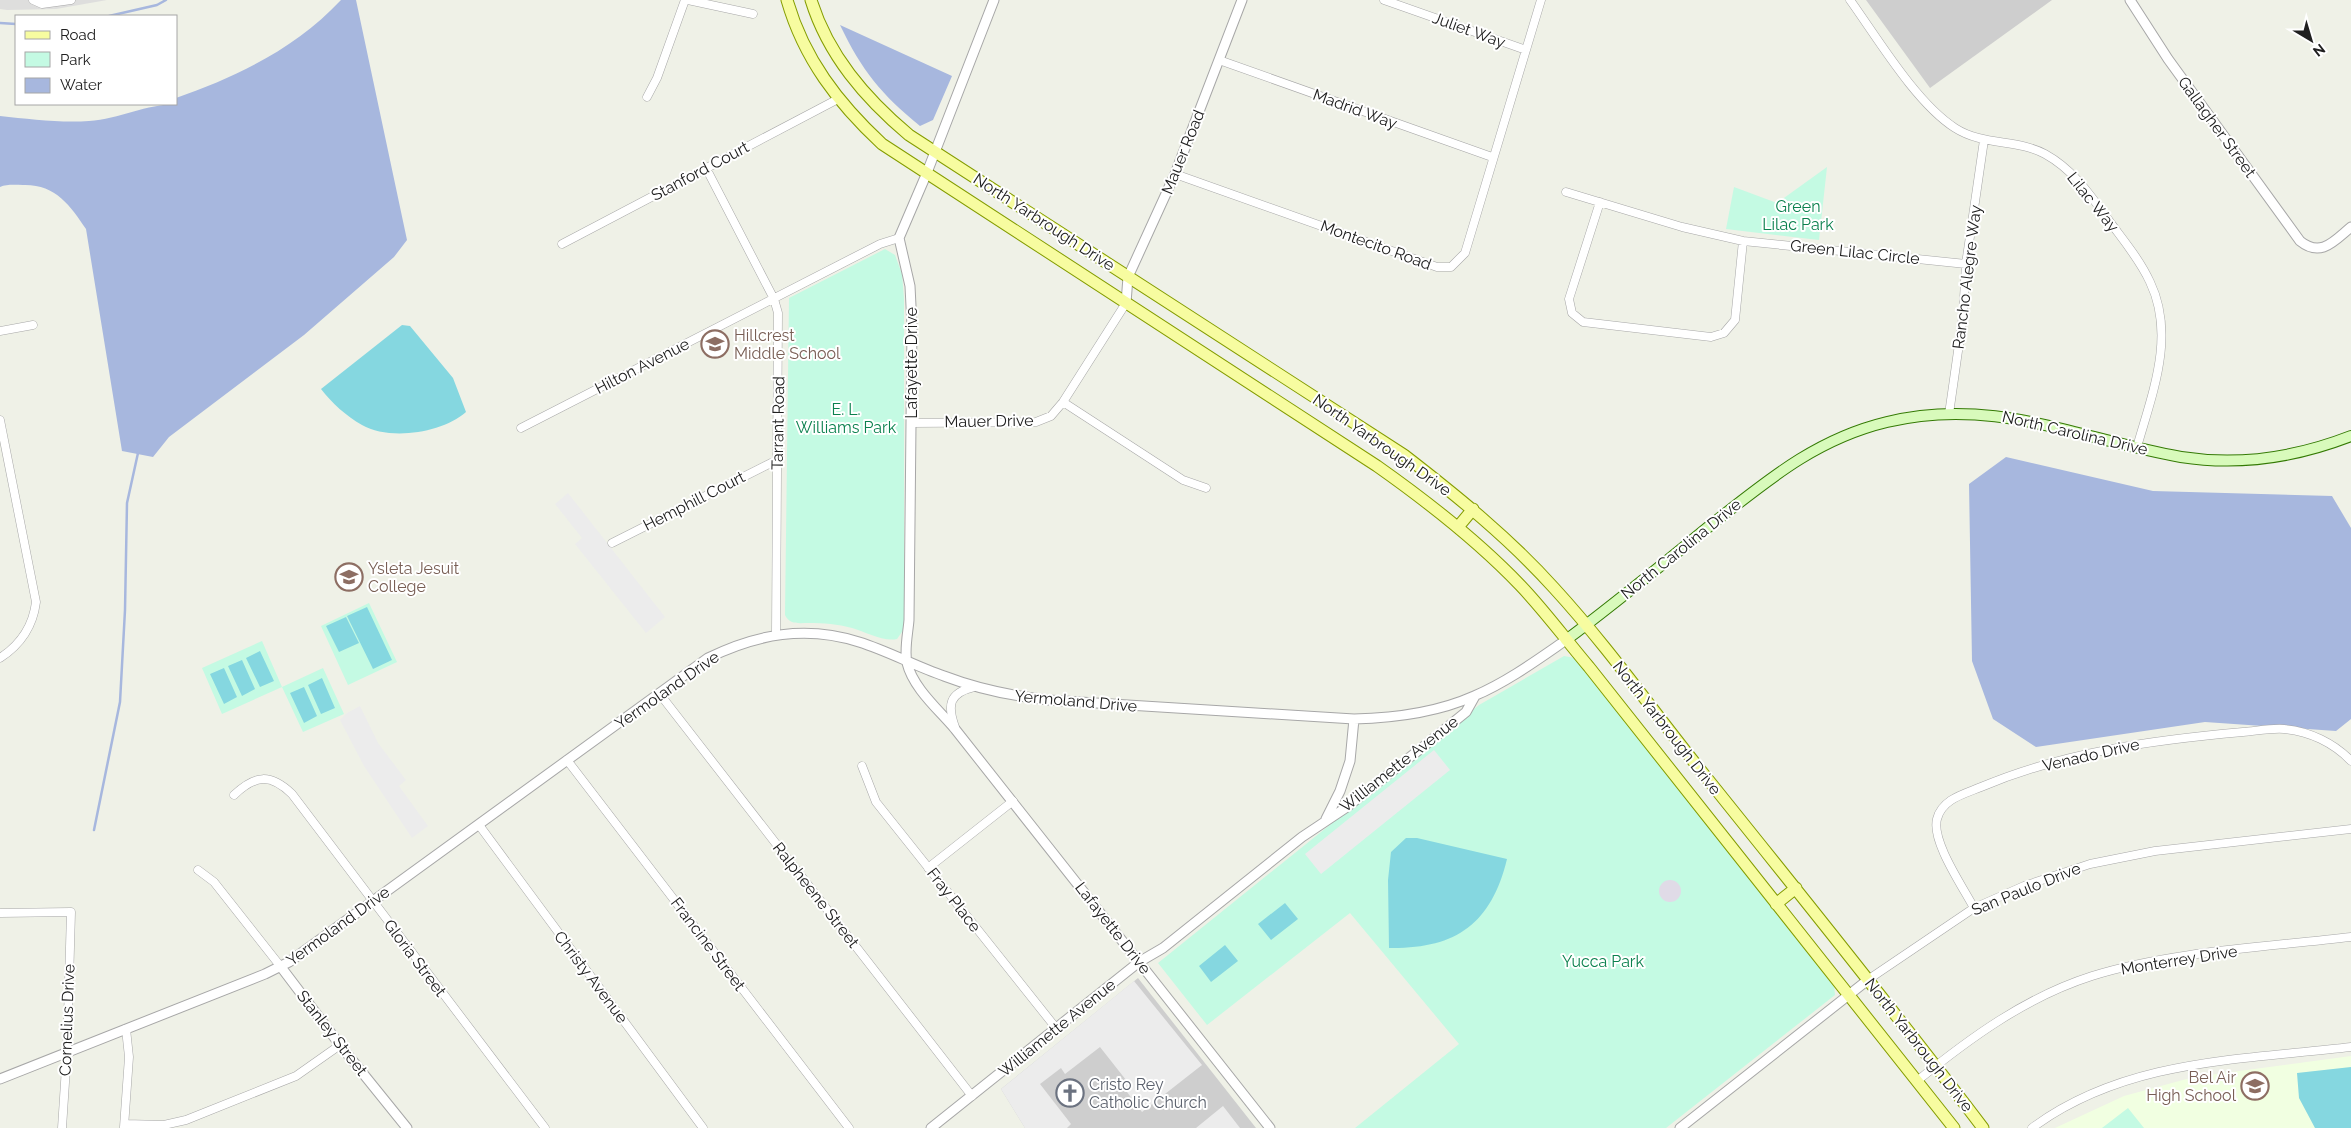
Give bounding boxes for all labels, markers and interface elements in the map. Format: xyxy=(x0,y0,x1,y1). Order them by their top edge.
street label: Juliet Way xyxy=(1430,8,1508,52)
legend xyxy=(15,15,178,105)
north arrow xyxy=(2286,15,2336,65)
text: Road xyxy=(60,26,96,44)
text: N xyxy=(2310,41,2328,60)
text: Park xyxy=(60,51,91,69)
street label: Gallagher Street xyxy=(2174,73,2260,182)
text: Water xyxy=(60,76,103,94)
street label: Madrid Way xyxy=(1310,85,1400,133)
street label: Mauer Road xyxy=(1157,107,1209,197)
street label: Stanford Court xyxy=(648,137,753,205)
street label: Lilac Way xyxy=(2063,168,2123,236)
street label: North Yarbrough Drive xyxy=(970,169,1118,275)
park label: Green Lilac Park xyxy=(1762,197,1834,234)
street label: Rancho Alegre Way xyxy=(1949,203,1985,350)
street label: Montecito Road xyxy=(1318,216,1434,274)
street label: Green Lilac Circle xyxy=(1789,236,1921,268)
street label: Lafayette Drive xyxy=(902,307,921,419)
place label: Hillcrest Middle School xyxy=(734,326,841,363)
school or university icon: Hillcrest Middle School xyxy=(700,329,730,359)
street label: Hilton Avenue xyxy=(592,334,692,398)
street label: Tarrant Road xyxy=(768,376,788,470)
street label: North Yarbrough Drive xyxy=(1309,390,1455,500)
park label: E. L. Williams Park xyxy=(796,400,897,437)
street label: North Carolina Drive xyxy=(2000,407,2150,459)
street label: Mauer Drive xyxy=(944,411,1034,431)
street label: Hemphill Court xyxy=(640,467,749,535)
street label: North Carolina Drive xyxy=(1617,495,1745,603)
place label: Ysleta Jesuit College xyxy=(368,559,460,596)
school or university icon: Ysleta Jesuit College xyxy=(334,562,364,592)
street label: Yermoland Drive xyxy=(611,647,723,733)
street label: North Yarbrough Drive xyxy=(1609,657,1725,799)
street label: Yermoland Drive xyxy=(1014,686,1138,716)
street label: Williamette Avenue xyxy=(1336,712,1462,816)
street label: Venado Drive xyxy=(2041,735,2141,775)
street label: Ralpheene Street xyxy=(769,839,863,952)
street label: San Paulo Drive xyxy=(1969,858,2083,920)
street label: Fray Place xyxy=(923,864,985,936)
street label: Lafayette Drive xyxy=(1071,878,1155,978)
street label: Yermoland Drive xyxy=(283,882,393,970)
street label: Francine Street xyxy=(667,894,750,995)
street label: Gloria Street xyxy=(380,916,451,1001)
street label: Christy Avenue xyxy=(550,927,632,1027)
street label: Monterrey Drive xyxy=(2119,941,2239,979)
park label: Yucca Park xyxy=(1562,952,1644,971)
street label: Cornelius Drive xyxy=(56,964,78,1076)
street label: North Yarbrough Drive xyxy=(1861,974,1977,1116)
street label: Williamette Avenue xyxy=(995,975,1119,1081)
street label: Stanley Street xyxy=(293,987,372,1080)
place label: Bel Air High School xyxy=(2146,1068,2237,1105)
school or university icon: Bel Air High School xyxy=(2240,1071,2270,1101)
place label: Cristo Rey Catholic Church xyxy=(1089,1075,1207,1112)
church icon: Cristo Rey Catholic Church xyxy=(1055,1078,1085,1108)

